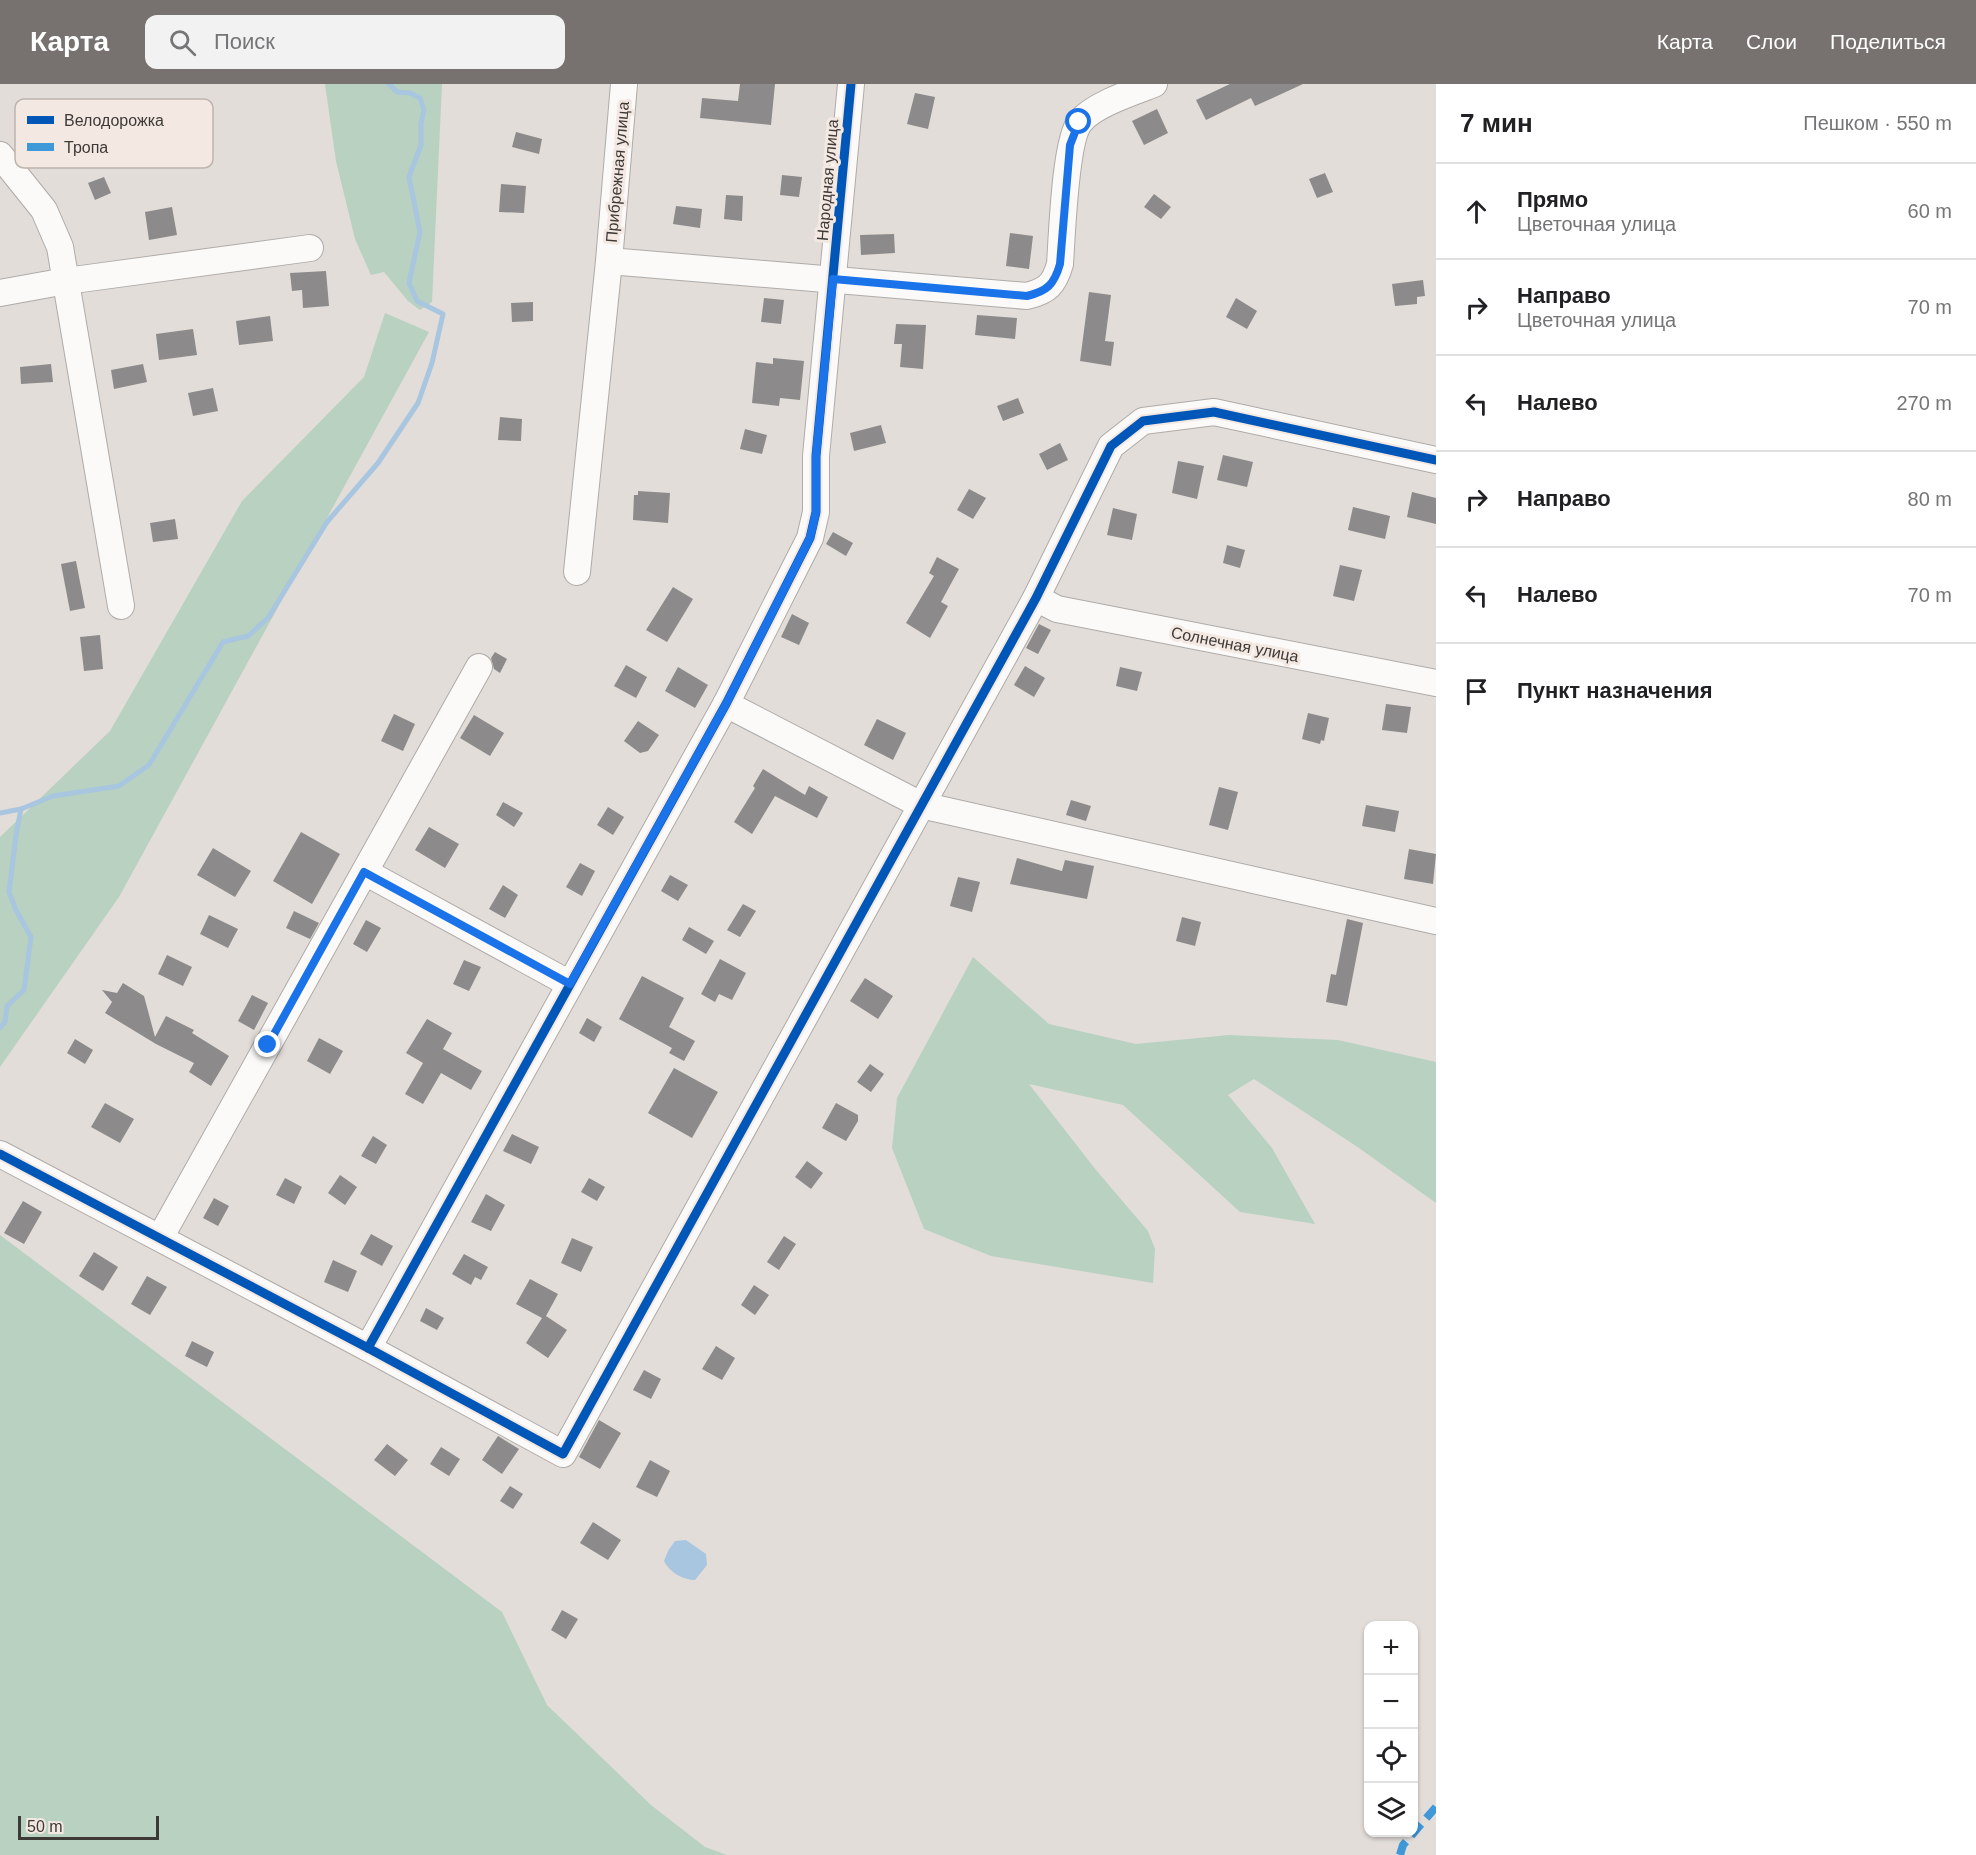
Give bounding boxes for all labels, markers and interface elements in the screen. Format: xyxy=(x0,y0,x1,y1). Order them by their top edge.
search box xyxy=(145,15,565,69)
text: Карта xyxy=(30,26,109,57)
icon: search xyxy=(166,26,199,59)
text: Поиск xyxy=(214,29,275,54)
text: Карта xyxy=(1657,30,1713,53)
text: Слои xyxy=(1746,30,1797,53)
text: Поделиться xyxy=(1830,30,1946,53)
legend xyxy=(15,99,213,168)
street label: Прибрежная улица xyxy=(603,101,632,243)
route start xyxy=(1065,108,1091,134)
text: 7 мин xyxy=(1460,108,1533,138)
text: Велодорожка xyxy=(64,112,164,129)
text: Пешком · 550 m xyxy=(1803,112,1952,134)
street label: Народная улица xyxy=(814,118,841,242)
text: Тропа xyxy=(64,139,108,156)
text: Прямо xyxy=(1517,187,1588,212)
icon: ahead xyxy=(1460,195,1493,228)
text: 60 m xyxy=(1908,200,1952,222)
text: Цветочная улица xyxy=(1517,213,1676,235)
text: Направо xyxy=(1517,283,1611,308)
icon: right xyxy=(1460,291,1493,324)
text: 70 m xyxy=(1908,296,1952,318)
text: Цветочная улица xyxy=(1517,309,1676,331)
icon: left xyxy=(1460,387,1493,420)
text: Налево xyxy=(1517,390,1598,415)
text: 270 m xyxy=(1896,392,1952,414)
icon: right xyxy=(1460,483,1493,516)
text: Направо xyxy=(1517,486,1611,511)
text: 80 m xyxy=(1908,488,1952,510)
icon: left xyxy=(1460,579,1493,612)
text: Налево xyxy=(1517,582,1598,607)
text: 70 m xyxy=(1908,584,1952,606)
street label: Солнечная улица xyxy=(1170,624,1300,665)
icon: arrive xyxy=(1460,675,1493,708)
text: Пункт назначения xyxy=(1517,678,1713,703)
route end xyxy=(254,1031,280,1057)
map controls xyxy=(1364,1621,1418,1837)
button: + xyxy=(1364,1621,1418,1675)
button: − xyxy=(1364,1675,1418,1729)
button: locate xyxy=(1364,1729,1418,1783)
button: layers xyxy=(1364,1783,1418,1837)
scale bar xyxy=(18,1813,159,1840)
text: 50 m xyxy=(27,1818,63,1835)

